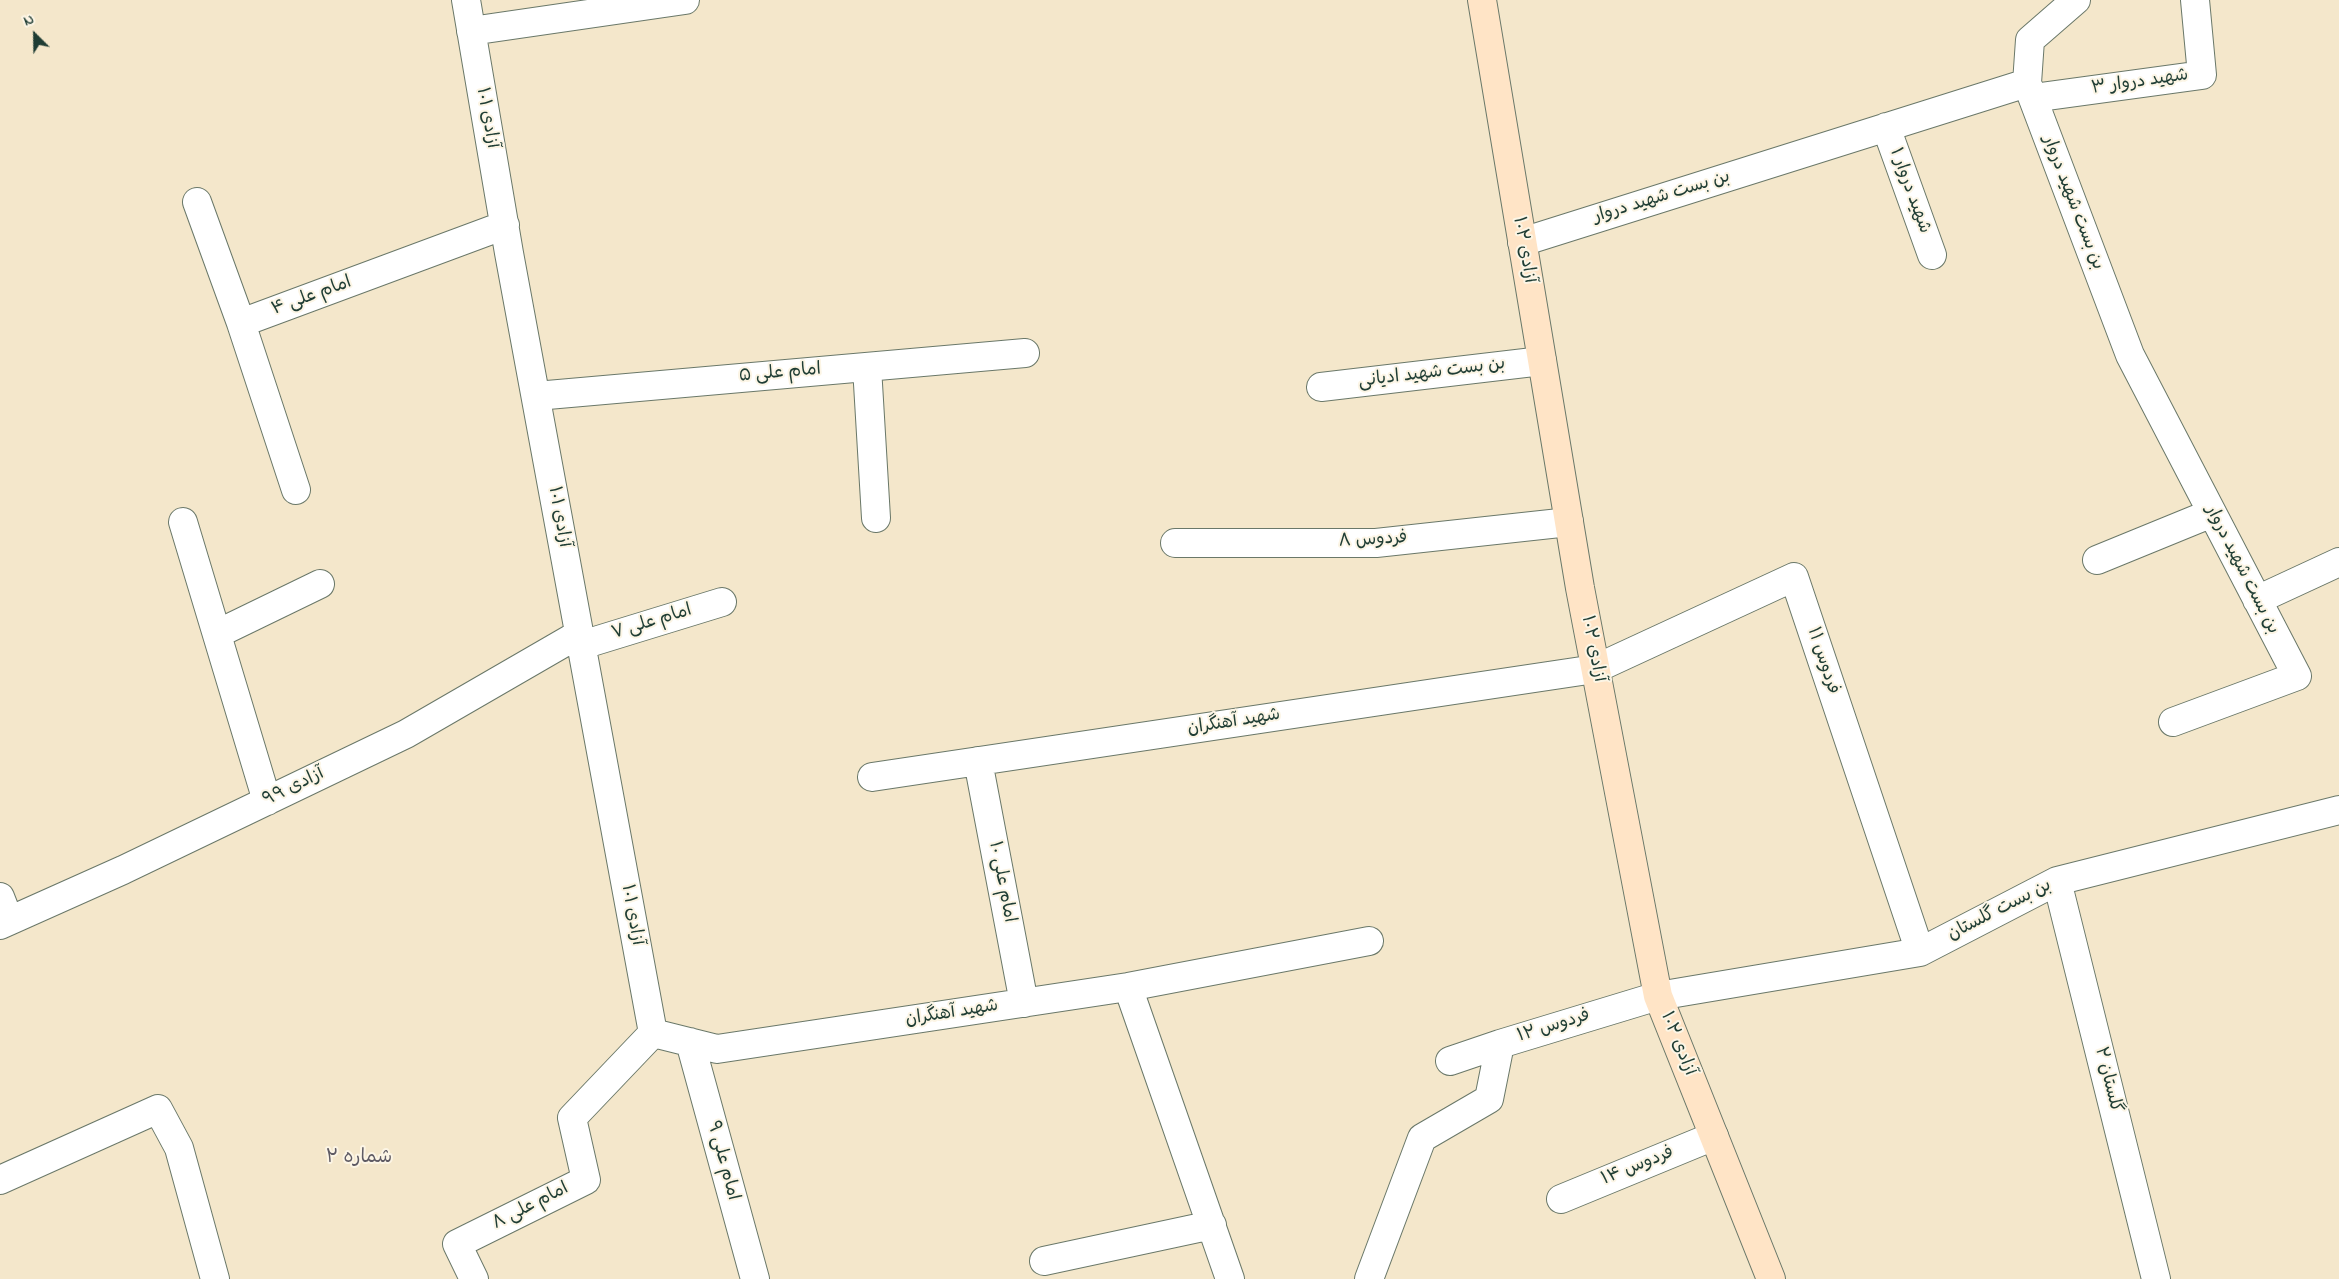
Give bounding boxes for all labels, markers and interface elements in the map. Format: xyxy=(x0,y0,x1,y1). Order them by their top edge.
text: N xyxy=(20,9,37,32)
north arrow xyxy=(10,10,60,60)
street label: شهید دروار ۳ xyxy=(2090,65,2190,101)
street label: آزادی ۱۰۱ xyxy=(470,86,502,150)
street label: بن بست شهید دروار xyxy=(2036,133,2108,273)
street label: شهید دروار ۱ xyxy=(1884,145,1934,237)
street label: بن بست شهید دروار xyxy=(1591,167,1733,229)
street label: آزادی ۱۰۲ xyxy=(1507,215,1539,285)
street label: امام علی ۴ xyxy=(269,273,355,321)
street label: بن بست شهید ادیانی xyxy=(1357,354,1507,394)
street label: امام علی ۵ xyxy=(738,360,822,388)
street label: آزادی ۱۰۱ xyxy=(542,485,574,549)
street label: بن بست شهید دروار xyxy=(2199,502,2283,638)
street label: فردوس ۸ xyxy=(1338,528,1408,554)
street label: امام علی ۷ xyxy=(609,601,695,645)
street label: آزادی ۱۰۲ xyxy=(1575,614,1609,684)
street label: فردوس ۱۱ xyxy=(1801,625,1843,697)
street label: شهید آهنگران xyxy=(1186,705,1282,741)
street label: آزادی ٩٩ xyxy=(260,764,328,812)
street label: امام علی ۱۰ xyxy=(983,840,1019,924)
street label: بن بست گلستان xyxy=(1944,876,2056,946)
street label: آزادی ۱۰۱ xyxy=(615,883,647,947)
street label: شهید آهنگران xyxy=(904,996,1000,1032)
street label: فردوس ۱۲ xyxy=(1515,1006,1593,1048)
street label: آزادی ۱۰۲ xyxy=(1654,1009,1700,1079)
street label: گلستان ۲ xyxy=(2088,1045,2126,1115)
street label: امام علی ۹ xyxy=(701,1119,743,1203)
street label: فردوس ۱۴ xyxy=(1599,1143,1677,1191)
district label: شماره ۲ xyxy=(326,1148,392,1170)
street label: امام علی ۸ xyxy=(489,1179,573,1235)

